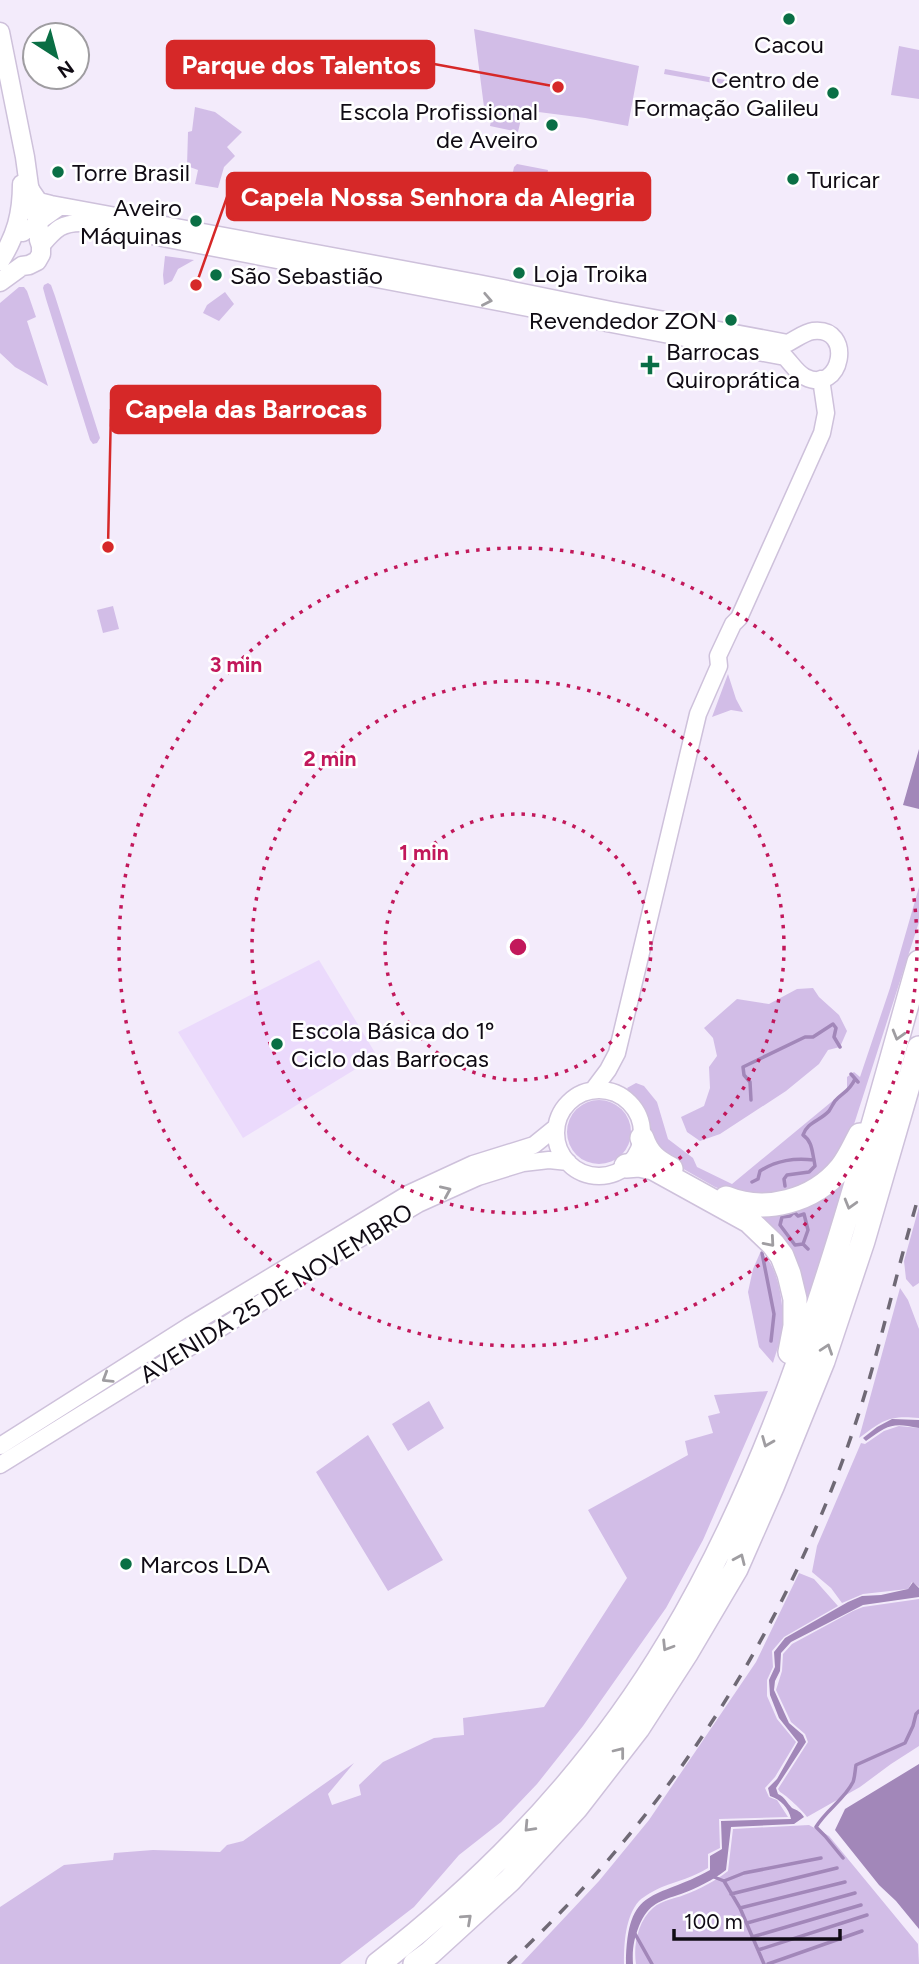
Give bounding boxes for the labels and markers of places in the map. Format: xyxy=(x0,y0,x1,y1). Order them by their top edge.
marker: Cacou xyxy=(781,11,797,27)
place label: Cacou xyxy=(754,30,824,59)
callout: Parque dos Talentos xyxy=(167,41,434,88)
place label: Centro de Formação Galileu xyxy=(633,65,819,122)
marker: Centro de Formação Galileu xyxy=(825,85,841,101)
place label: Escola Profissional de Aveiro xyxy=(339,97,538,154)
marker: Escola Profissional de Aveiro xyxy=(544,117,560,133)
place label: Torre Brasil xyxy=(72,158,190,187)
marker: Torre Brasil xyxy=(50,164,66,180)
place label: Turicar xyxy=(807,165,880,194)
marker: Turicar xyxy=(785,171,801,187)
callout: Capela Nossa Senhora da Alegria xyxy=(227,173,650,220)
place label: Aveiro Máquinas xyxy=(80,193,182,250)
marker: Aveiro Máquinas xyxy=(188,213,204,229)
place label: Loja Troika xyxy=(533,259,647,288)
place label: São Sebastião xyxy=(230,261,383,290)
marker: Loja Troika xyxy=(511,265,527,281)
marker: São Sebastião xyxy=(208,267,224,283)
place label: Revendedor ZON xyxy=(529,306,717,335)
marker: Revendedor ZON xyxy=(723,312,739,328)
place label: Barrocas Quiroprática xyxy=(666,337,800,394)
marker: Barrocas Quiroprática xyxy=(640,355,660,375)
callout: Capela das Barrocas xyxy=(111,386,380,433)
centre of rings xyxy=(506,935,530,959)
place label: Escola Básica do 1º Ciclo das Barrocas xyxy=(291,1016,494,1073)
marker: Escola Básica do 1º Ciclo das Barrocas xyxy=(269,1036,285,1052)
place label: Marcos LDA xyxy=(140,1550,271,1579)
marker: Marcos LDA xyxy=(118,1556,134,1572)

